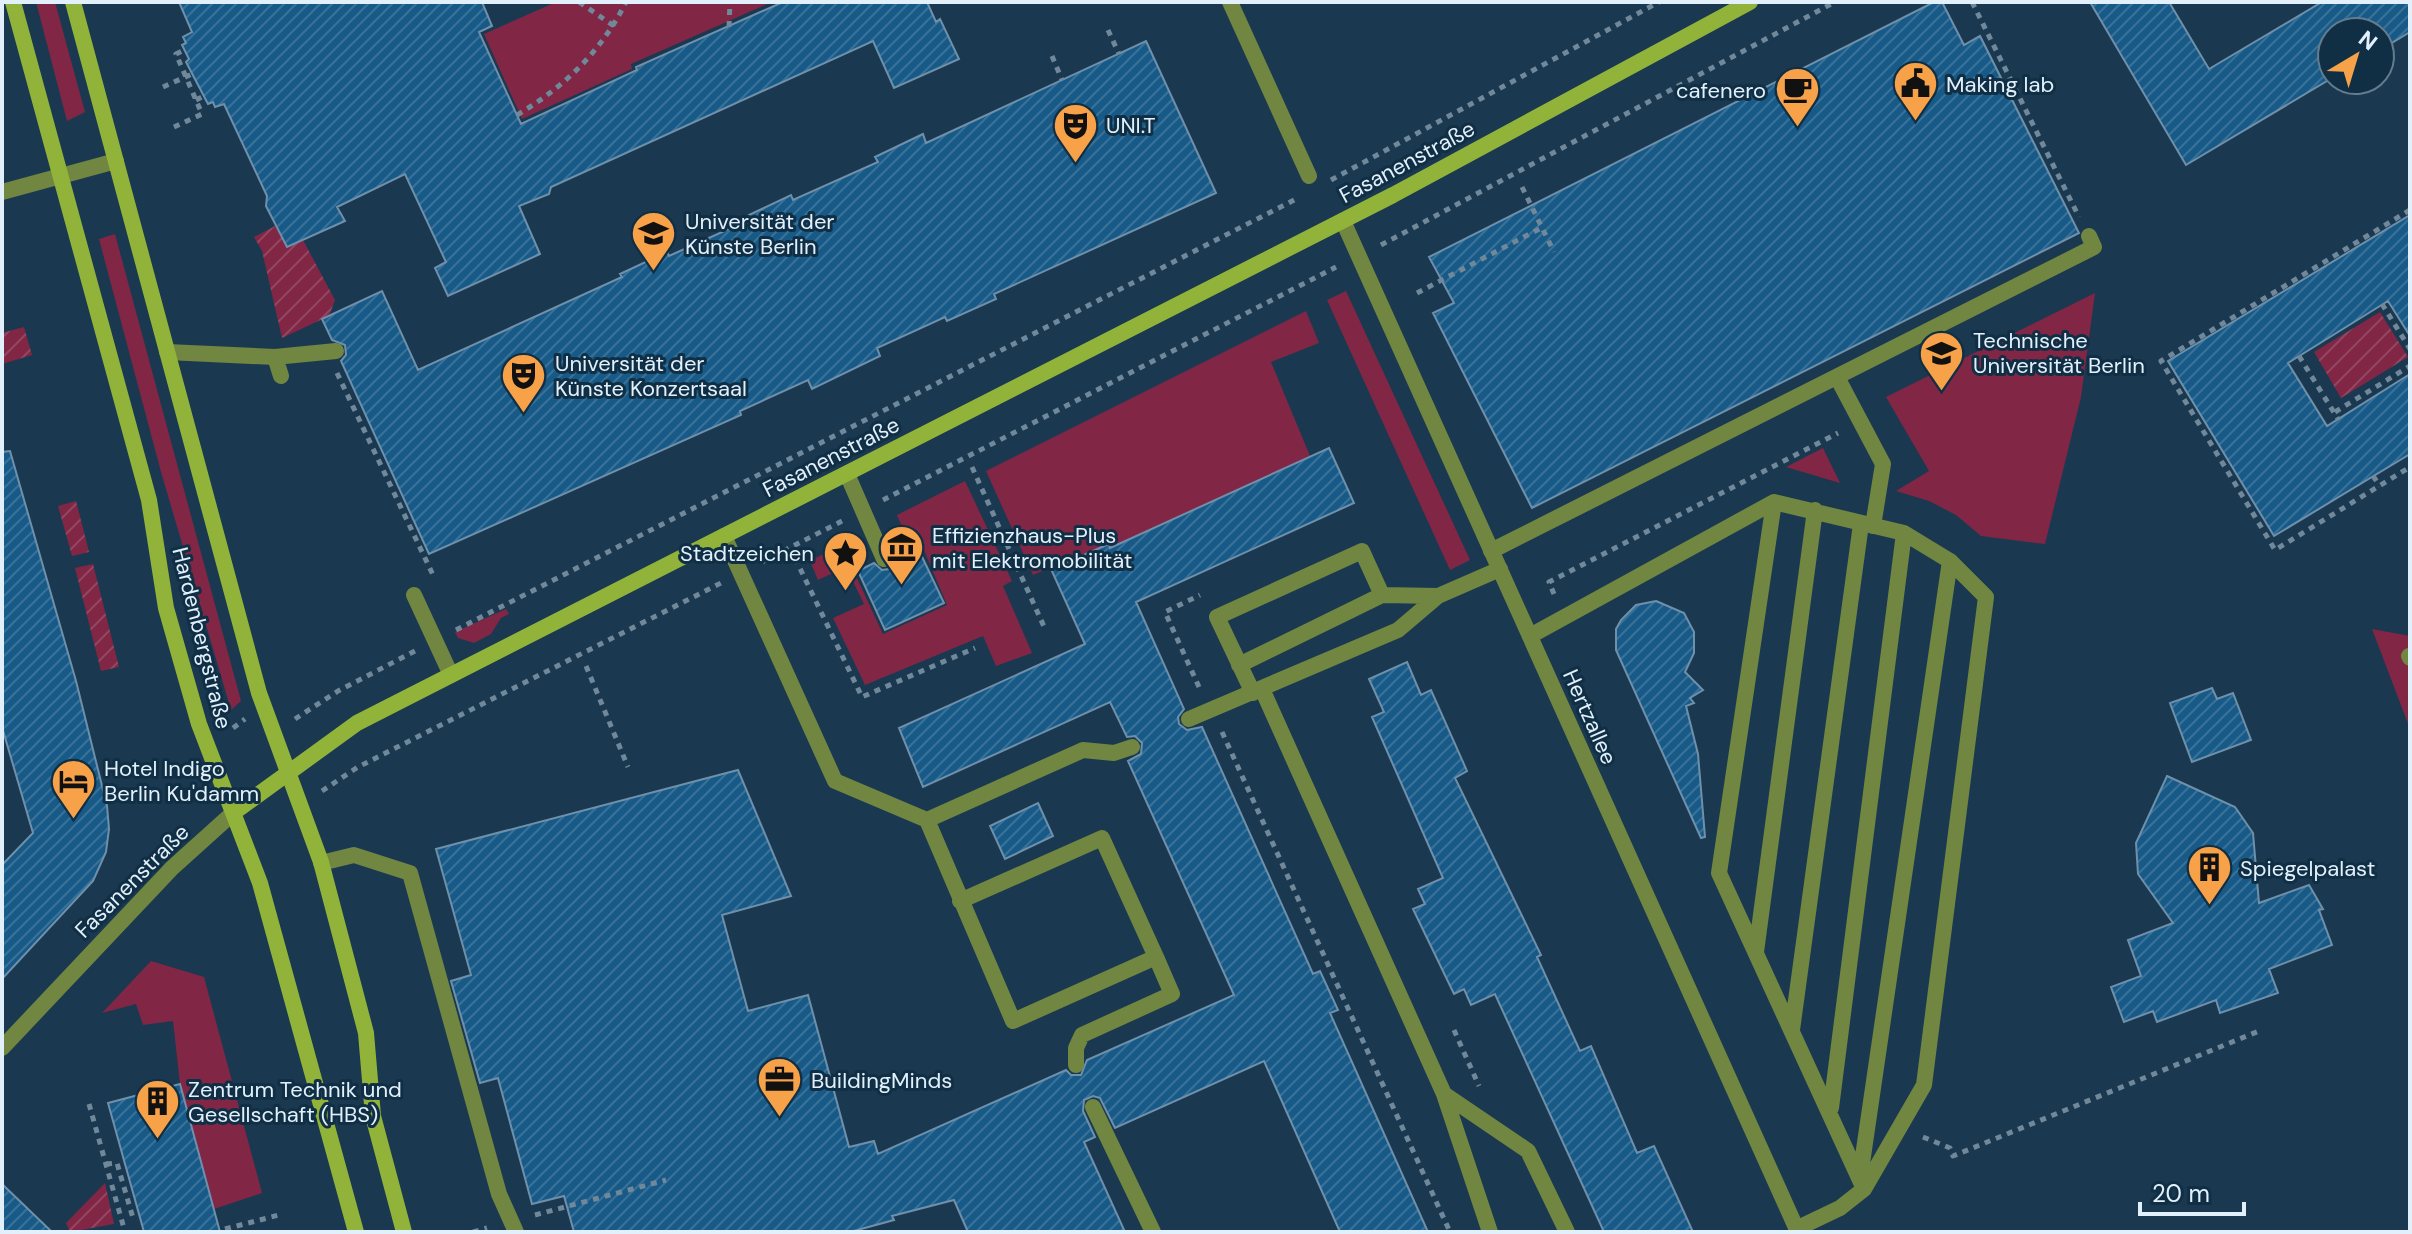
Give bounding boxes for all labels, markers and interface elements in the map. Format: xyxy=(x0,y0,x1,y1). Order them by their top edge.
north arrow xyxy=(2316,16,2396,96)
text: N xyxy=(2353,24,2383,57)
public building icon: Making lab xyxy=(1891,60,1939,123)
cafe icon: cafenero xyxy=(1773,66,1821,129)
place label: Making lab xyxy=(1946,70,2054,99)
place label: cafenero xyxy=(1676,76,1766,105)
theatre icon: UNI.T xyxy=(1051,101,1099,164)
place label: UNI.T xyxy=(1106,111,1156,140)
street label: Fasanenstraße xyxy=(1334,114,1480,210)
place label: Universität der Künste Berlin xyxy=(685,207,835,261)
school or university icon: Universität der Künste Berlin xyxy=(630,210,678,273)
place label: Technische Universität Berlin xyxy=(1973,326,2145,380)
school or university icon: Technische Universität Berlin xyxy=(1918,329,1966,392)
place label: Universität der Künste Konzertsaal xyxy=(555,349,747,403)
theatre icon: Universität der Künste Konzertsaal xyxy=(500,352,548,415)
street label: Fasanenstraße xyxy=(758,410,904,504)
place label: Effizienzhaus-Plus mit Elektromobilität xyxy=(932,521,1132,575)
museum icon: Effizienzhaus-Plus mit Elektromobilität xyxy=(877,524,925,587)
place icon: Stadtzeichen xyxy=(821,529,869,592)
place label: Stadtzeichen xyxy=(680,539,814,568)
street label: Hardenbergstraße xyxy=(165,544,239,732)
street label: Hertzallee xyxy=(1556,665,1624,769)
place label: Hotel Indigo Berlin Ku'damm xyxy=(104,754,259,808)
hotel icon: Hotel Indigo Berlin Ku'damm xyxy=(49,757,97,820)
street label: Fasanenstraße xyxy=(69,818,195,944)
building icon: Spiegelpalast xyxy=(2185,844,2233,907)
place label: Spiegelpalast xyxy=(2240,854,2375,883)
office icon: BuildingMinds xyxy=(756,1056,804,1119)
place label: BuildingMinds xyxy=(811,1066,952,1095)
place label: Zentrum Technik und Gesellschaft (HBS) xyxy=(188,1075,402,1129)
building icon: Zentrum Technik und Gesellschaft (HBS) xyxy=(133,1078,181,1141)
scale bar xyxy=(2140,1166,2244,1216)
text: 20 m xyxy=(2152,1178,2210,1209)

